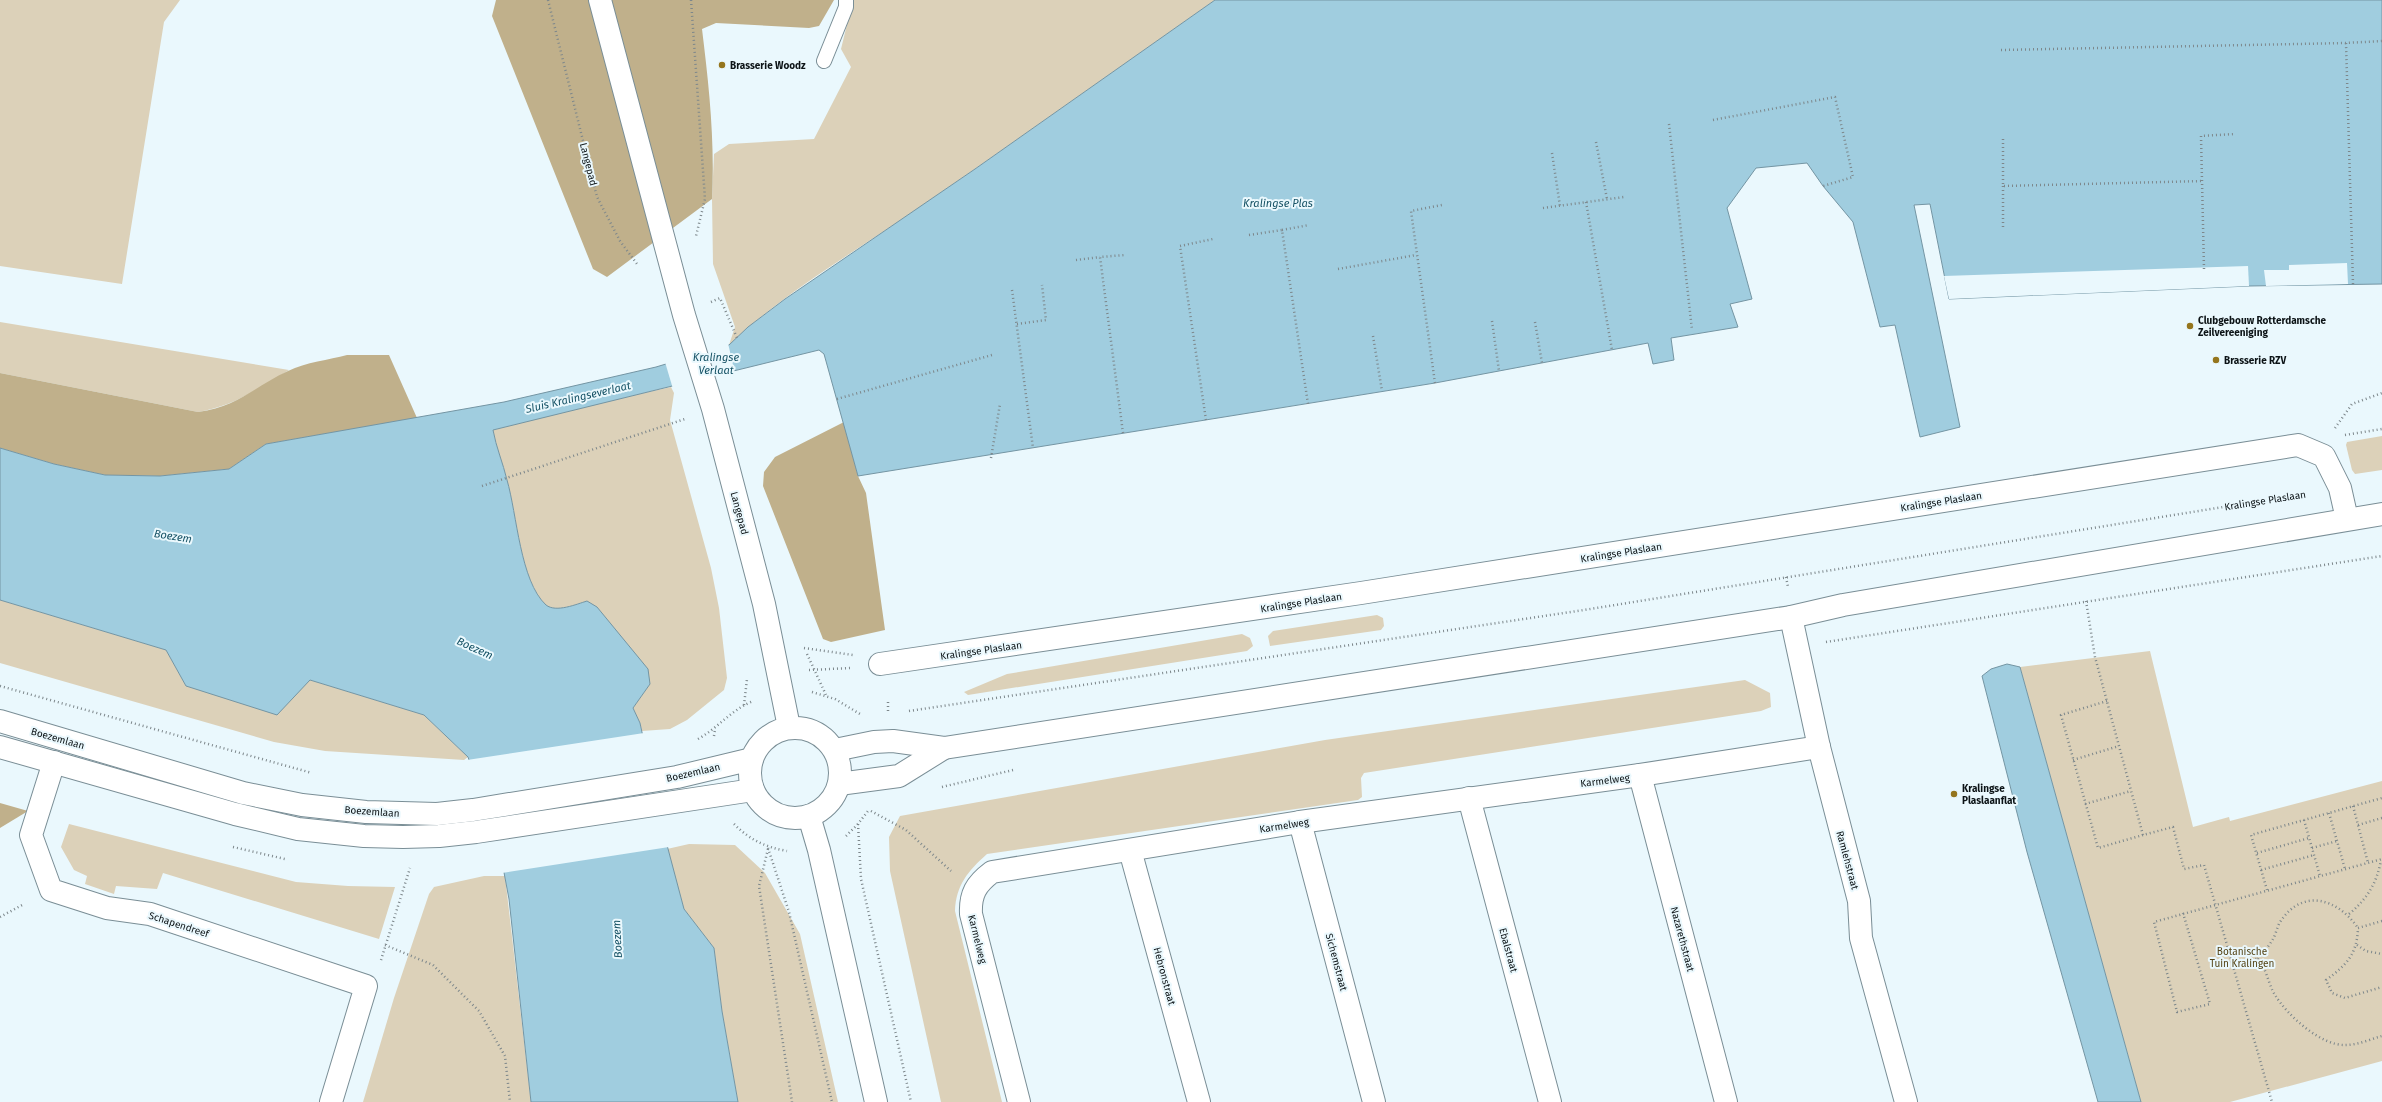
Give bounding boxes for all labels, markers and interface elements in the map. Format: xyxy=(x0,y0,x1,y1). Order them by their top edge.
marker: Brasserie Woodz xyxy=(717,60,727,70)
place label: Brasserie Woodz xyxy=(730,60,806,72)
street label: Langepad xyxy=(577,141,599,187)
water label: Kralingse Plas xyxy=(1243,197,1313,210)
place label: Clubgebouw Rotterdamsche Zeilvereeniging xyxy=(2198,315,2326,339)
marker: Clubgebouw Rotterdamsche Zeilvereeniging xyxy=(2185,321,2195,331)
water label: Kralingse Verlaat xyxy=(693,351,739,377)
marker: Brasserie RZV xyxy=(2211,355,2221,365)
place label: Brasserie RZV xyxy=(2224,355,2287,367)
water label: Sluis Kralingseverlaat xyxy=(523,379,632,416)
street label: Kralingse Plaslaan xyxy=(2224,489,2307,513)
street label: Langepad xyxy=(728,490,751,536)
street label: Kralingse Plaslaan xyxy=(1900,490,1983,514)
water label: Boezem xyxy=(153,527,193,546)
street label: Kralingse Plaslaan xyxy=(1580,541,1663,565)
street label: Kralingse Plaslaan xyxy=(1260,591,1343,615)
water label: Boezem xyxy=(455,635,495,662)
street label: Kralingse Plaslaan xyxy=(939,639,1023,663)
street label: Boezemlaan xyxy=(30,726,86,752)
street label: Boezemlaan xyxy=(665,761,721,785)
street label: Karmelweg xyxy=(1580,772,1631,790)
place label: Kralingse Plaslaanflat xyxy=(1962,783,2016,807)
marker: Kralingse Plaslaanflat xyxy=(1949,789,1959,799)
street label: Boezemlaan xyxy=(344,804,400,820)
street label: Karmelweg xyxy=(1259,816,1311,836)
street label: Ramlehstraat xyxy=(1833,830,1861,891)
street label: Nazarethstraat xyxy=(1668,906,1697,973)
street label: Schapendreef xyxy=(147,910,211,941)
street label: Karmelweg xyxy=(965,914,989,966)
water label: Boezem xyxy=(610,920,625,958)
street label: Ebalstraat xyxy=(1496,927,1520,974)
street label: Sichemstraat xyxy=(1323,932,1350,993)
street label: Hebronstraat xyxy=(1151,946,1178,1007)
park label: Botanische Tuin Kralingen xyxy=(2210,946,2274,970)

